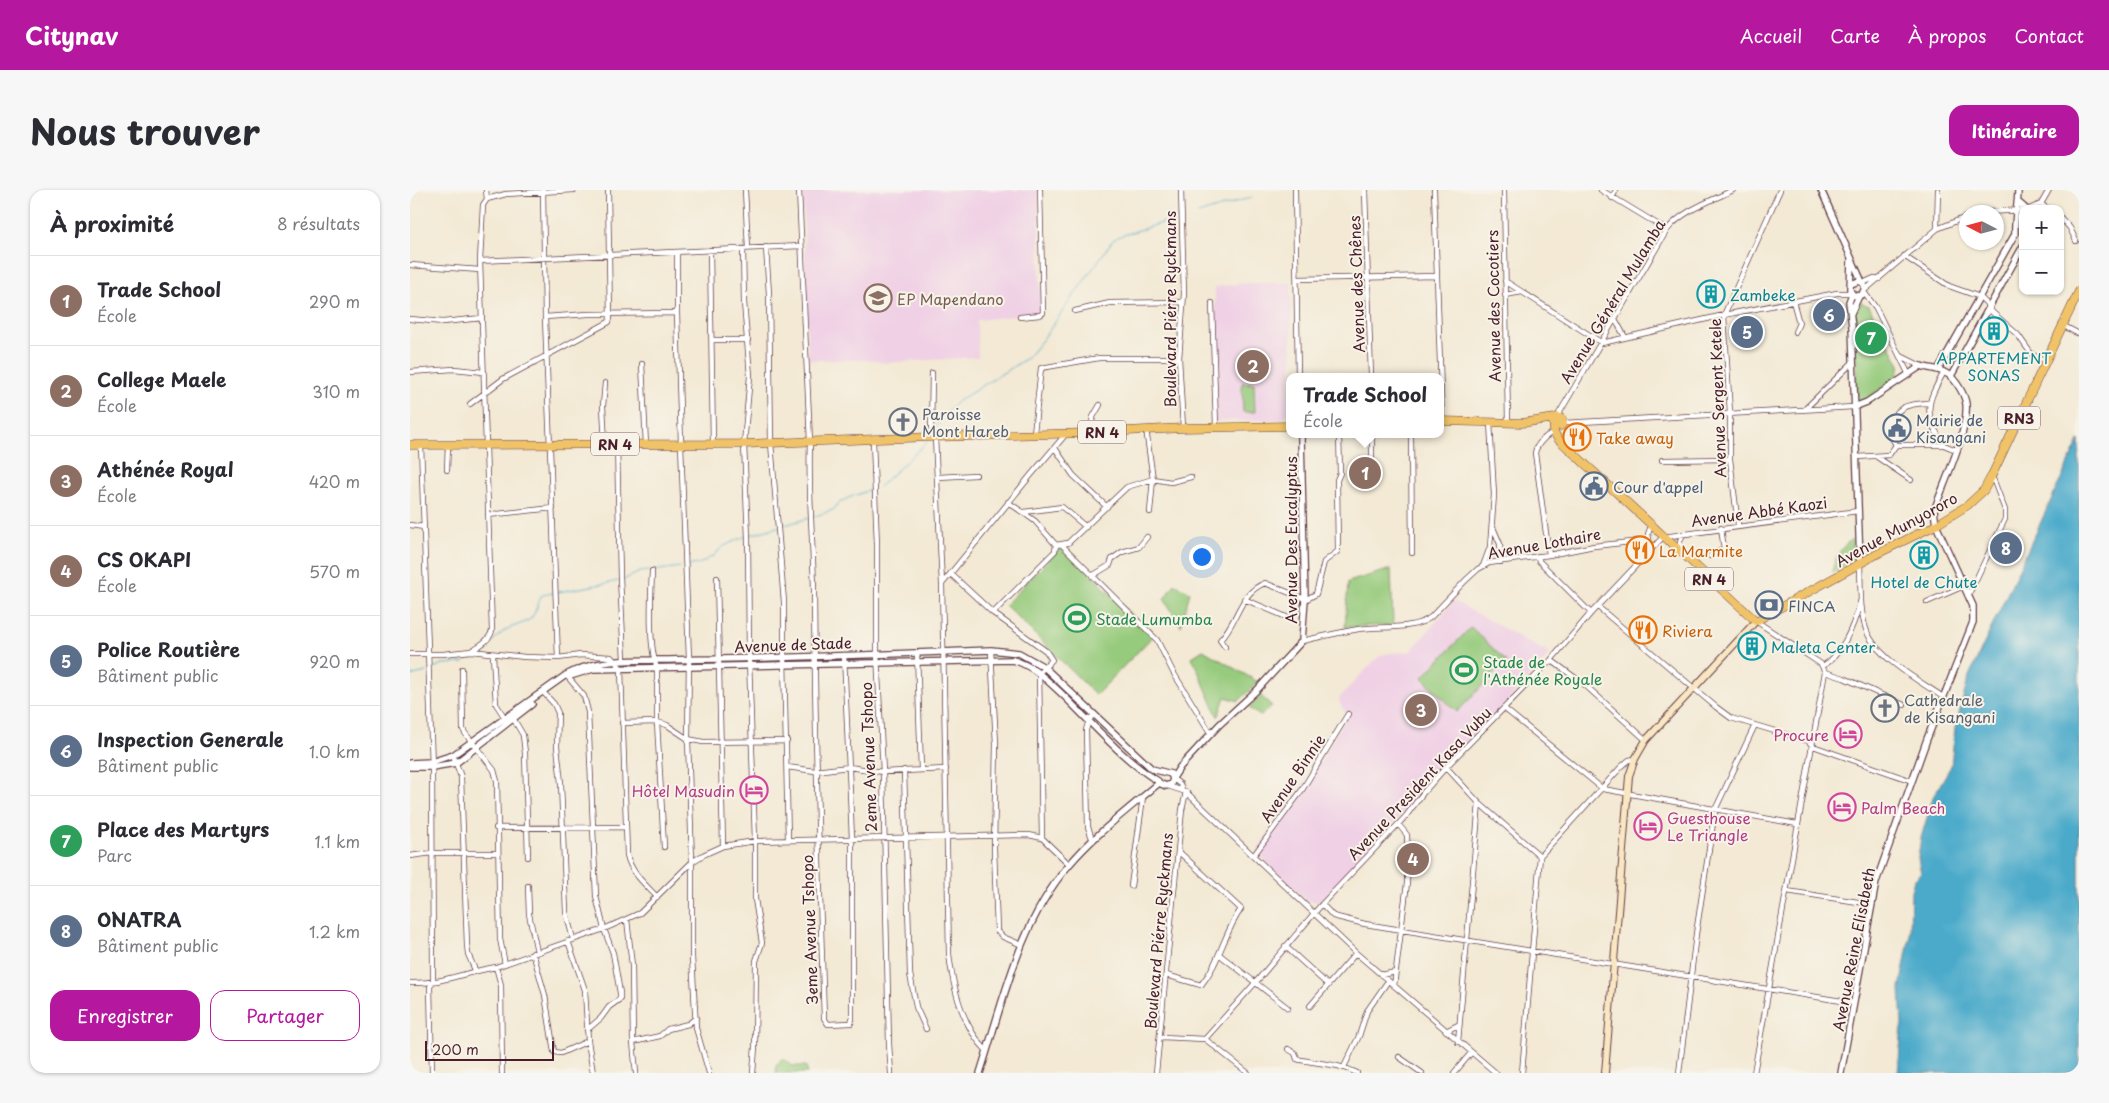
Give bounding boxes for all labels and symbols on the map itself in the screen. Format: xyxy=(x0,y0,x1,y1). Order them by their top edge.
north arrow xyxy=(1959,205,2004,250)
street label: Boulevard Piérre Ryckmans xyxy=(1158,210,1181,407)
street label: Avenue Général Mulamba xyxy=(1554,214,1671,388)
street label: Avenue des Chênes xyxy=(1342,215,1370,353)
street label: Avenue des Cocotiers xyxy=(1480,229,1506,382)
building icon: Zambeke xyxy=(1696,279,1726,309)
school or university icon: EP Mapendano xyxy=(863,283,893,313)
place label: Zambeke xyxy=(1730,283,1796,306)
place label: EP Mapendano xyxy=(897,287,1004,310)
pin: 6 xyxy=(1813,296,1845,334)
pin: 5 xyxy=(1731,313,1763,351)
building icon: APPARTEMENT SONAS xyxy=(1979,316,2009,346)
street label: Avenue Sergent Ketele xyxy=(1703,318,1731,478)
pin: 7 xyxy=(1855,319,1887,357)
place label: APPARTEMENT SONAS xyxy=(1937,346,2052,386)
pin: 2 xyxy=(1237,347,1269,385)
place label: Paroisse Mont Hareb xyxy=(922,402,1009,442)
church icon: Paroisse Mont Hareb xyxy=(888,407,918,437)
road number: RN3 xyxy=(1998,407,2040,430)
place label: Mairie de Kisangani xyxy=(1916,408,1986,448)
public building icon: Mairie de Kisangani xyxy=(1882,413,1912,443)
road number: RN 4 xyxy=(1078,420,1126,443)
restaurant icon: Take away xyxy=(1562,422,1592,452)
place label: Take away xyxy=(1596,426,1674,449)
road number: RN 4 xyxy=(591,432,639,456)
pin: 1 xyxy=(1349,454,1381,492)
street label: Avenue Des Eucalyptus xyxy=(1279,456,1302,624)
public building icon: Cour d'appel xyxy=(1579,471,1609,501)
place label: Cour d'appel xyxy=(1613,475,1703,498)
street label: Avenue Munyororo xyxy=(1831,486,1961,572)
street label: Avenue Abbé Kaozi xyxy=(1689,490,1829,532)
street label: Avenue Lothaire xyxy=(1486,522,1602,564)
pin: 8 xyxy=(1990,529,2022,567)
restaurant icon: La Marmite xyxy=(1625,535,1655,565)
place label: La Marmite xyxy=(1659,539,1743,562)
building icon: Hotel de Chute xyxy=(1909,540,1939,570)
your location xyxy=(1189,544,1215,570)
road number: RN 4 xyxy=(1685,568,1733,590)
place label: Hotel de Chute xyxy=(1870,570,1978,593)
bank icon: FINCA xyxy=(1754,590,1784,620)
place label: FINCA xyxy=(1788,594,1835,617)
sports icon: Stade Lumumba xyxy=(1062,603,1092,633)
place label: Stade Lumumba xyxy=(1096,607,1213,630)
restaurant icon: Riviera xyxy=(1628,615,1658,645)
place label: Riviera xyxy=(1662,619,1713,642)
street label: Avenue de Stade xyxy=(734,630,852,658)
building icon: Maleta Center xyxy=(1737,631,1767,661)
place label: Maleta Center xyxy=(1771,635,1875,658)
place label: Stade de l'Athénée Royale xyxy=(1483,650,1602,690)
sports icon: Stade de l'Athénée Royale xyxy=(1449,655,1479,685)
street label: 2eme Avenue Tshopo xyxy=(854,682,882,832)
place label: Cathedrale de Kisangani xyxy=(1904,688,1995,728)
pin: 3 xyxy=(1405,691,1437,729)
church icon: Cathedrale de Kisangani xyxy=(1870,693,1900,723)
street label: Avenue President Kasa Vubu xyxy=(1342,701,1496,865)
hotel icon: Procure xyxy=(1833,719,1863,749)
place label: Procure xyxy=(1773,723,1829,746)
street label: Avenue Binnie xyxy=(1254,729,1330,827)
hotel icon: Hôtel Masudin xyxy=(739,775,769,805)
place label: Hôtel Masudin xyxy=(632,779,735,802)
hotel icon: Palm Beach xyxy=(1827,792,1857,822)
place label: Palm Beach xyxy=(1861,796,1945,819)
place label: Guesthouse Le Triangle xyxy=(1667,806,1751,846)
hotel icon: Guesthouse Le Triangle xyxy=(1633,811,1663,841)
street label: Boulevard Piérre Ryckmans xyxy=(1138,832,1178,1030)
pin: 4 xyxy=(1397,840,1429,878)
street label: 3eme Avenue Tshopo xyxy=(795,854,823,1006)
street label: Avenue Reine Elisabeth xyxy=(1826,865,1880,1033)
scale bar xyxy=(425,1038,554,1061)

